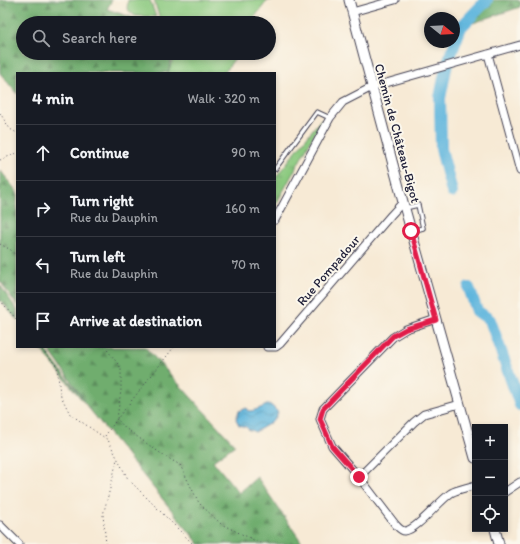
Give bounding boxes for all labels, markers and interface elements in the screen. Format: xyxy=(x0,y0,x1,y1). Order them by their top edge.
north arrow xyxy=(424,12,460,48)
search box xyxy=(16,16,276,60)
icon: search xyxy=(30,27,52,49)
text: Search here xyxy=(62,29,137,47)
street label: Chemin de Château-Bigot xyxy=(372,62,423,205)
text: 4 min xyxy=(32,88,74,108)
text: Walk · 320 m xyxy=(188,91,260,106)
icon: ahead xyxy=(32,142,54,164)
text: Continue xyxy=(70,144,129,162)
text: 90 m xyxy=(231,145,260,160)
text: Turn right xyxy=(70,192,134,210)
icon: right xyxy=(32,198,54,220)
text: 160 m xyxy=(225,201,260,216)
text: Rue du Dauphin xyxy=(70,210,158,225)
route start xyxy=(402,222,420,240)
street label: Rue Pompadour xyxy=(294,231,364,309)
text: Turn left xyxy=(70,248,125,266)
icon: left xyxy=(32,254,54,276)
text: 70 m xyxy=(232,257,260,272)
text: Rue du Dauphin xyxy=(70,266,158,281)
icon: arrive xyxy=(32,310,54,332)
text: Arrive at destination xyxy=(70,312,202,330)
map controls xyxy=(472,424,508,532)
button: + xyxy=(472,424,508,460)
button: − xyxy=(472,460,508,496)
route end xyxy=(350,468,368,486)
button: locate xyxy=(472,496,508,532)

